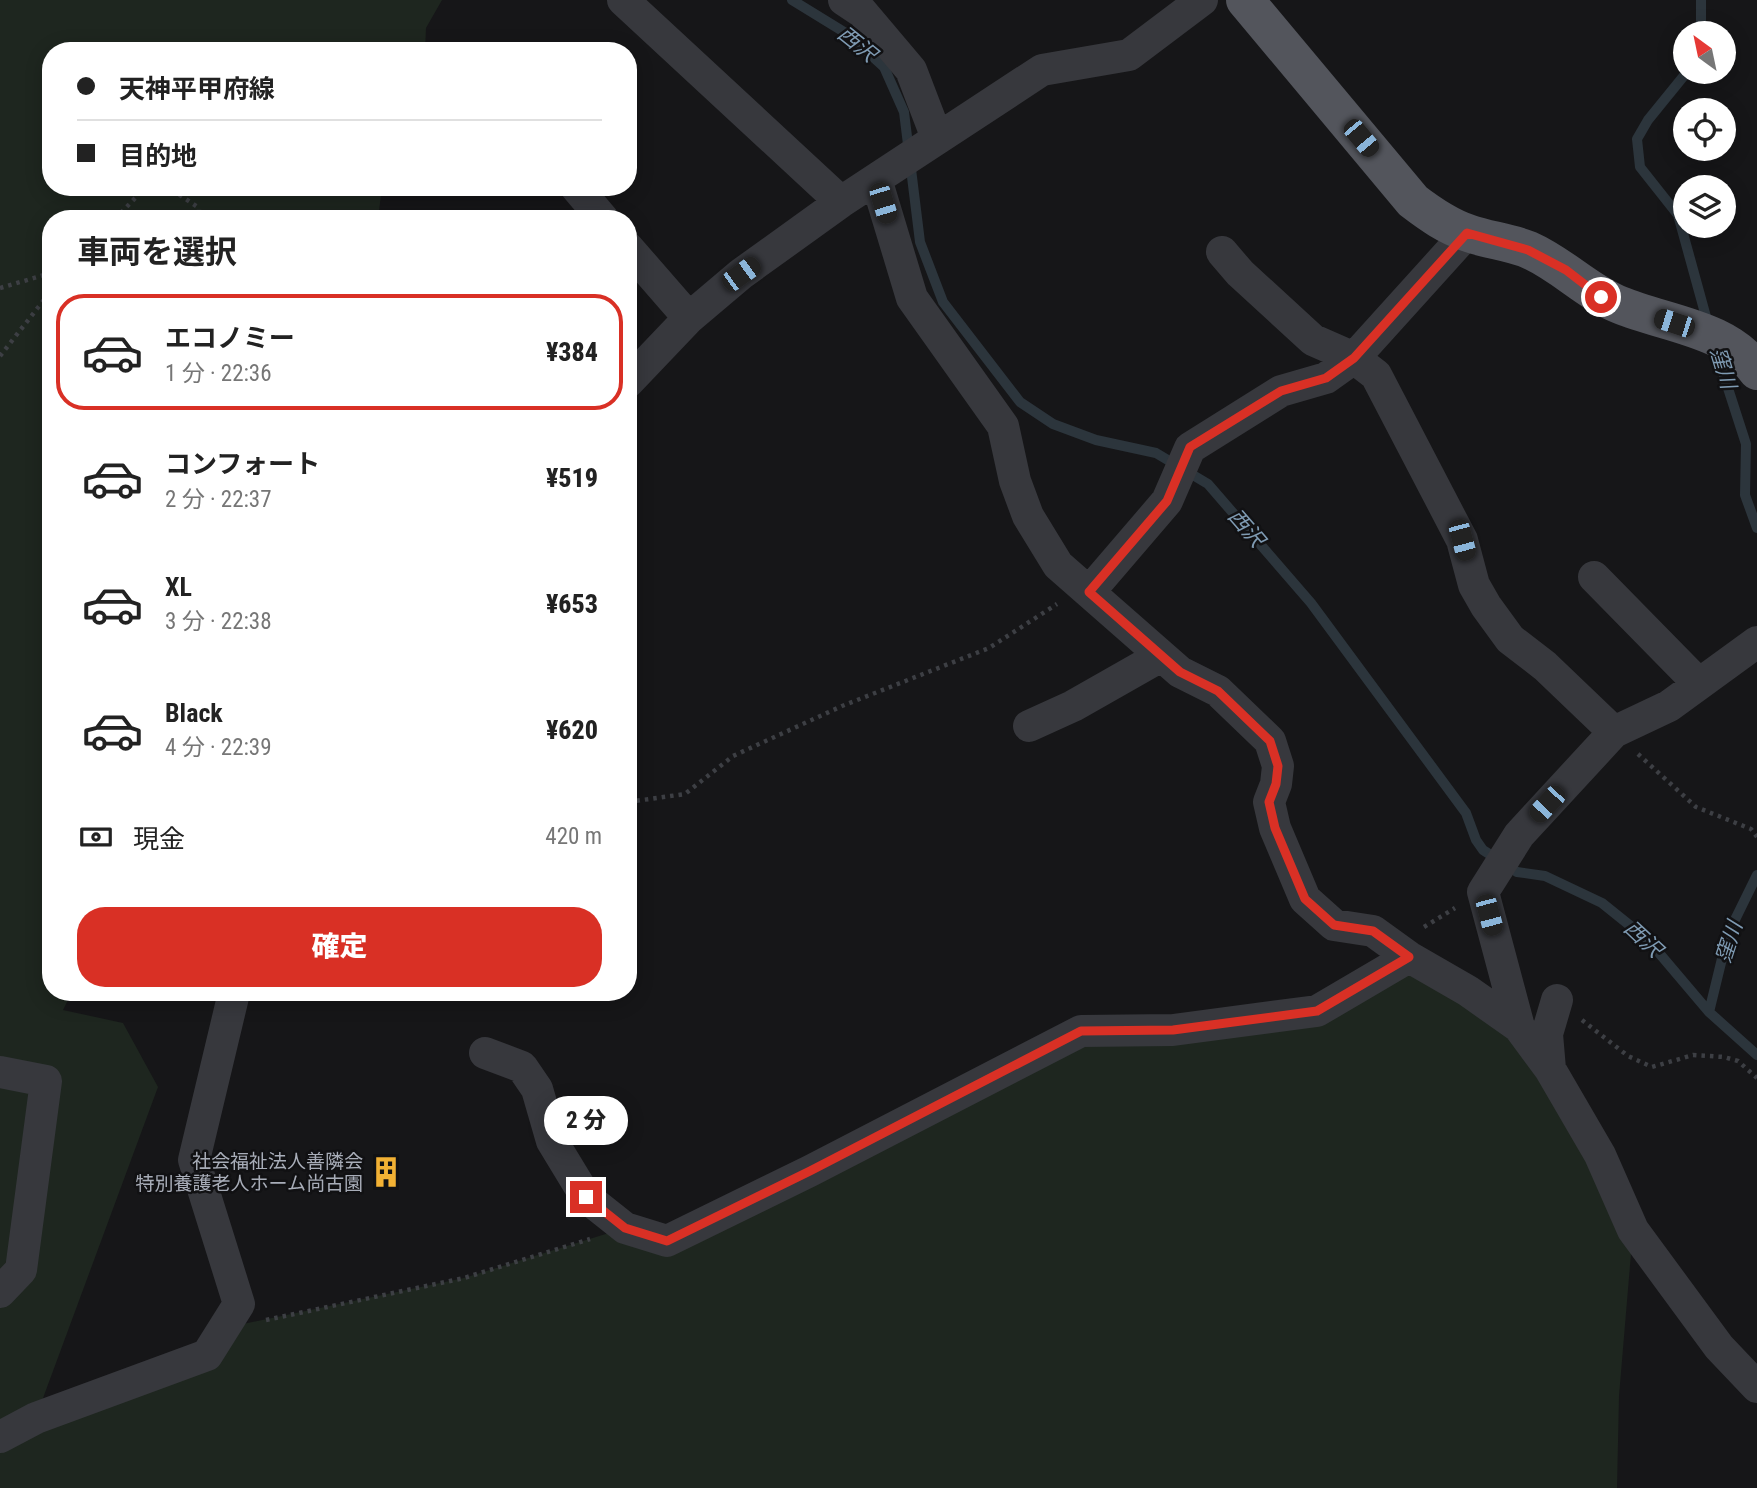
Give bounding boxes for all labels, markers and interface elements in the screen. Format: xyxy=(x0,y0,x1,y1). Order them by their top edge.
water label: 西沢 xyxy=(833,21,883,68)
north arrow xyxy=(1673,21,1736,84)
map controls xyxy=(1673,21,1736,238)
text: 天神平甲府線 xyxy=(119,74,275,104)
button: locate xyxy=(1673,98,1736,161)
car xyxy=(1340,115,1383,161)
text: 目的地 xyxy=(119,141,197,171)
button: layers xyxy=(1673,175,1736,238)
car xyxy=(867,180,900,226)
text: 車両を選択 xyxy=(77,233,237,271)
car xyxy=(718,253,765,295)
route start xyxy=(1585,281,1617,313)
car xyxy=(1651,307,1698,339)
icon: car xyxy=(81,321,144,384)
text: エコノミー xyxy=(165,323,295,353)
text: ¥384 xyxy=(546,337,598,367)
water label: 窪川 xyxy=(1705,344,1741,394)
text: 1 分 · 22:36 xyxy=(165,360,272,387)
icon: car xyxy=(81,447,144,510)
text: コンフォート xyxy=(165,449,320,479)
text: ¥519 xyxy=(546,463,598,493)
text: 2 分 · 22:37 xyxy=(165,486,272,513)
water label: 西沢 xyxy=(1223,504,1271,554)
car xyxy=(1447,517,1478,563)
text: XL xyxy=(165,572,192,602)
icon: car xyxy=(81,573,144,636)
text: ¥653 xyxy=(546,589,598,619)
text: 3 分 · 22:38 xyxy=(165,608,272,635)
text: Black xyxy=(165,698,223,728)
icon: car xyxy=(81,699,144,762)
text: ¥620 xyxy=(546,715,598,745)
text: 4 分 · 22:39 xyxy=(165,734,272,761)
car xyxy=(1525,781,1570,827)
icon: cash xyxy=(77,818,115,856)
text: 420 m xyxy=(545,823,602,850)
text: 現金 xyxy=(133,824,185,854)
car xyxy=(1474,892,1505,938)
button: 確定 xyxy=(77,907,602,987)
water label: 西沢 xyxy=(1619,916,1669,964)
water label: 窪川 xyxy=(1711,916,1748,966)
callout: 2 分 xyxy=(544,1096,628,1144)
text: 2 分 xyxy=(566,1107,606,1134)
place label: 社会福祉法人善隣会 特別養護老人ホーム尚古園 xyxy=(136,1150,363,1195)
building icon: 社会福祉法人善隣会 特別養護老人ホーム尚古園 xyxy=(369,1155,403,1189)
route end xyxy=(570,1181,602,1213)

